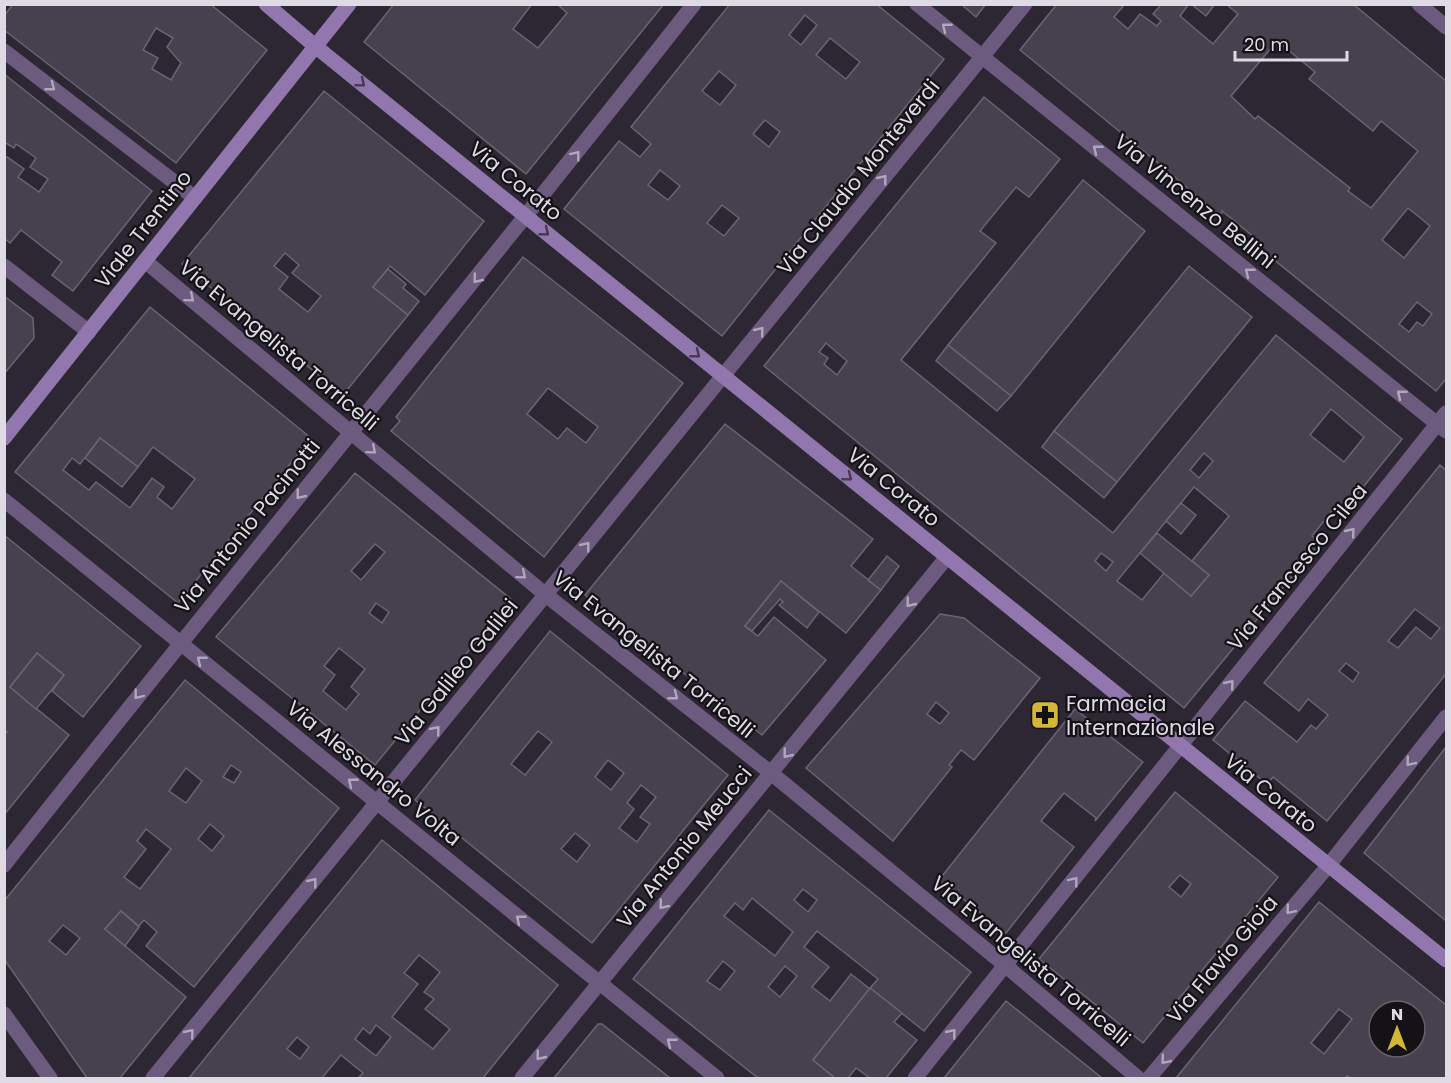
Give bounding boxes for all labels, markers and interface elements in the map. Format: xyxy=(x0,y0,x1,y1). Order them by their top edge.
one-way arrow xyxy=(941,24,952,35)
scale bar xyxy=(1235,24,1348,62)
text: 20 m xyxy=(1244,32,1289,57)
street label: Via Claudio Monteverdi xyxy=(770,73,946,281)
one-way arrow xyxy=(354,75,365,86)
one-way arrow xyxy=(44,79,55,90)
street label: Via Vincenzo Bellini xyxy=(1108,127,1282,275)
street label: Via Corato xyxy=(463,135,569,227)
one-way arrow xyxy=(1093,146,1104,157)
one-way arrow xyxy=(569,150,580,161)
street label: Viale Trentino xyxy=(88,164,198,294)
one-way arrow xyxy=(876,175,887,186)
one-way arrow xyxy=(538,224,549,235)
street label: Via Evangelista Torricelli xyxy=(173,253,385,437)
one-way arrow xyxy=(1245,268,1256,279)
one-way arrow xyxy=(473,272,484,283)
one-way arrow xyxy=(183,291,194,302)
one-way arrow xyxy=(753,327,764,338)
one-way arrow xyxy=(690,347,701,358)
one-way arrow xyxy=(1397,391,1408,402)
street label: Via Antonio Pacinotti xyxy=(167,433,327,619)
street label: Via Corato xyxy=(841,441,947,533)
one-way arrow xyxy=(365,442,376,453)
one-way arrow xyxy=(841,470,852,481)
street label: Via Francesco Cilea xyxy=(1220,477,1374,657)
one-way arrow xyxy=(296,488,307,499)
one-way arrow xyxy=(1344,528,1355,539)
one-way arrow xyxy=(578,542,589,553)
street label: Via Evangelista Torricelli xyxy=(547,563,761,745)
one-way arrow xyxy=(515,567,526,578)
street label: Via Galileo Galilei xyxy=(388,592,524,752)
one-way arrow xyxy=(906,596,917,607)
one-way arrow xyxy=(197,656,208,667)
one-way arrow xyxy=(1222,680,1233,691)
one-way arrow xyxy=(135,689,146,700)
one-way arrow xyxy=(667,689,678,700)
place label: Farmacia Internazionale xyxy=(1066,689,1215,742)
street label: Via Alessandro Volta xyxy=(281,694,467,852)
pharmacy icon: Farmacia Internazionale xyxy=(1029,699,1061,731)
one-way arrow xyxy=(429,726,440,737)
one-way arrow xyxy=(783,747,794,758)
street label: Via Corato xyxy=(1218,747,1324,839)
one-way arrow xyxy=(1406,756,1417,767)
street label: Via Antonio Meucci xyxy=(610,760,758,934)
one-way arrow xyxy=(348,779,359,790)
street label: Via Evangelista Torricelli xyxy=(925,869,1137,1053)
one-way arrow xyxy=(306,877,317,888)
one-way arrow xyxy=(1066,877,1077,888)
street label: Via Flavio Gioia xyxy=(1160,889,1284,1029)
one-way arrow xyxy=(660,898,671,909)
one-way arrow xyxy=(1286,903,1297,914)
one-way arrow xyxy=(516,915,527,926)
north arrow xyxy=(1367,999,1427,1059)
text: N xyxy=(1391,1003,1403,1026)
one-way arrow xyxy=(183,1029,194,1040)
one-way arrow xyxy=(944,1029,955,1040)
one-way arrow xyxy=(667,1038,678,1049)
one-way arrow xyxy=(536,1049,547,1060)
one-way arrow xyxy=(1161,1053,1172,1064)

